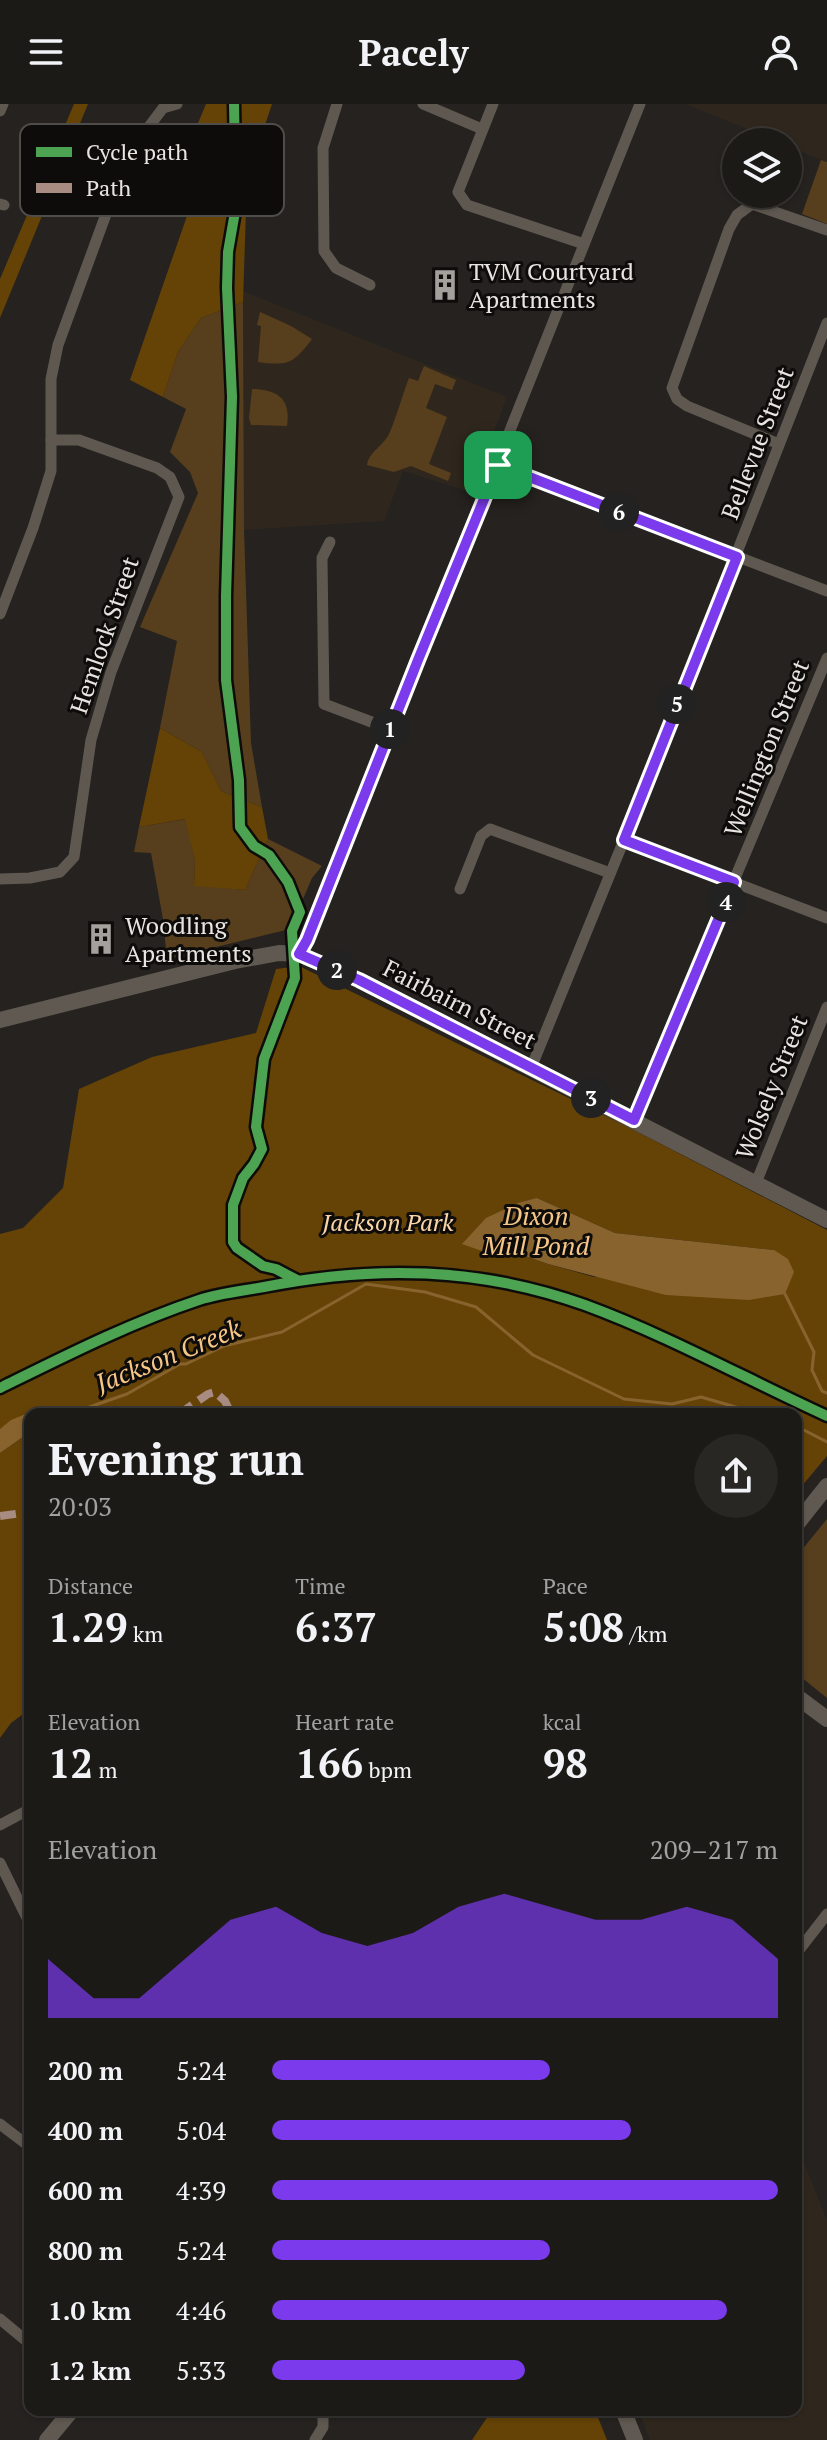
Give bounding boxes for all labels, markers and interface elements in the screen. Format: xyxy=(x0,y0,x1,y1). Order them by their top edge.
text: Pacely xyxy=(358,29,469,76)
icon: menu xyxy=(24,30,68,74)
icon: person xyxy=(759,30,803,74)
legend xyxy=(20,124,284,216)
map controls xyxy=(722,128,802,208)
button: layers xyxy=(722,128,802,208)
text: Cycle path xyxy=(86,137,188,166)
text: Path xyxy=(86,173,131,202)
place label: TVM Courtyard Apartments xyxy=(469,255,634,315)
building icon: TVM Courtyard Apartments xyxy=(428,268,462,302)
street label: Bellevue Street xyxy=(713,362,801,524)
pin xyxy=(464,431,532,499)
icon: arrive xyxy=(476,443,520,487)
pin: 6 xyxy=(599,492,639,532)
text: 6 xyxy=(613,497,625,526)
street label: Hemlock Street xyxy=(62,552,146,718)
street label: Wellington Street xyxy=(716,655,816,841)
pin: 5 xyxy=(657,684,697,724)
text: 5 xyxy=(671,689,683,718)
pin: 1 xyxy=(370,709,410,749)
text: 1 xyxy=(384,714,396,743)
pin: 4 xyxy=(706,882,746,922)
text: 4 xyxy=(720,887,732,916)
place label: Woodling Apartments xyxy=(125,909,252,969)
building icon: Woodling Apartments xyxy=(84,922,118,956)
pin: 2 xyxy=(317,950,357,990)
street label: Fairbairn Street xyxy=(378,952,542,1056)
text: 2 xyxy=(331,955,343,984)
street label: Wolsely Street xyxy=(728,1010,815,1164)
pin: 3 xyxy=(571,1078,611,1118)
text: 3 xyxy=(585,1083,597,1112)
water label: Dixon Mill Pond xyxy=(482,1198,590,1262)
park label: Jackson Park xyxy=(321,1206,454,1238)
water label: Jackson Creek xyxy=(90,1310,246,1400)
text: Evening run xyxy=(48,1429,304,1488)
button: share xyxy=(694,1434,778,1518)
text: 20:03 xyxy=(48,1489,112,1523)
text: Distance xyxy=(48,1571,133,1600)
text: Time xyxy=(295,1571,346,1600)
text: Pace xyxy=(543,1571,588,1600)
text: 1.29 xyxy=(48,1600,128,1653)
text: 6:37 xyxy=(295,1600,377,1653)
text: 5:08 xyxy=(543,1600,624,1653)
text: km xyxy=(128,1619,163,1648)
text: /km xyxy=(624,1619,667,1648)
text: Elevation xyxy=(48,1707,140,1736)
text: Heart rate xyxy=(295,1707,394,1736)
text: kcal xyxy=(543,1707,582,1736)
text: 12 xyxy=(48,1736,93,1789)
text: 166 xyxy=(295,1736,363,1789)
text: 98 xyxy=(543,1736,588,1789)
text: m xyxy=(93,1755,118,1784)
text: bpm xyxy=(363,1755,412,1784)
text: Elevation xyxy=(48,1832,157,1866)
text: 209–217 m xyxy=(650,1832,778,1866)
text: 200 m xyxy=(48,2053,123,2087)
text: 5:24 xyxy=(176,2053,226,2087)
text: 400 m xyxy=(48,2113,123,2147)
text: 5:04 xyxy=(176,2113,226,2147)
text: 600 m xyxy=(48,2173,123,2207)
text: 4:39 xyxy=(176,2173,226,2207)
text: 800 m xyxy=(48,2233,123,2267)
text: 5:24 xyxy=(176,2233,226,2267)
text: 1.0 km xyxy=(48,2293,131,2327)
text: 4:46 xyxy=(176,2293,226,2327)
text: 1.2 km xyxy=(48,2353,131,2387)
text: 5:33 xyxy=(176,2353,226,2387)

